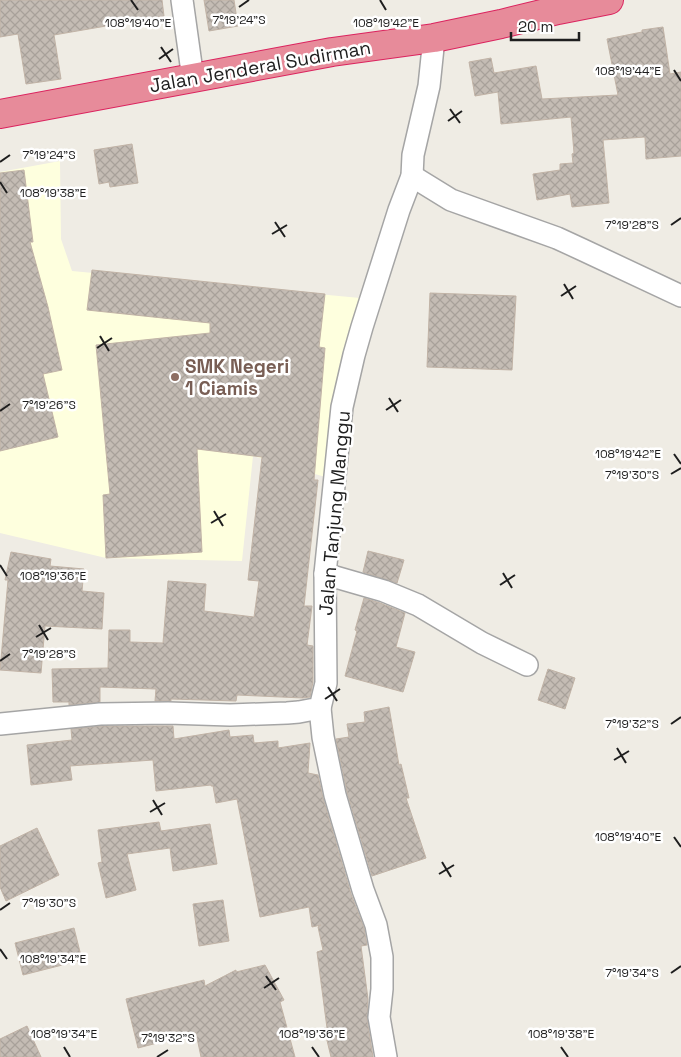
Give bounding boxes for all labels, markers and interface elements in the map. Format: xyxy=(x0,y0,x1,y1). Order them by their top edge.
scale bar xyxy=(511,10,578,42)
text: 7°19'24"S xyxy=(212,12,266,28)
text: 108°19'40"E xyxy=(105,15,172,31)
text: 108°19'42"E xyxy=(353,15,419,31)
text: 20 m xyxy=(518,17,553,36)
street label: Jalan Jenderal Sudirman xyxy=(147,35,373,98)
text: 108°19'44"E xyxy=(595,63,661,79)
text: 7°19'24"S xyxy=(22,147,76,163)
text: 108°19'38"E xyxy=(20,185,87,201)
text: 7°19'28"S xyxy=(605,217,659,233)
place label: SMK Negeri 1 Ciamis xyxy=(185,354,289,401)
marker: SMK Negeri 1 Ciamis xyxy=(169,371,181,383)
text: 7°19'26"S xyxy=(22,397,76,413)
street label: Jalan Tanjung Manggu xyxy=(313,410,356,616)
text: 108°19'42"E xyxy=(595,446,661,462)
text: 7°19'30"S xyxy=(605,467,659,483)
text: 108°19'36"E xyxy=(20,568,87,584)
text: 7°19'28"S xyxy=(22,646,76,662)
text: 7°19'32"S xyxy=(605,716,659,732)
text: 108°19'40"E xyxy=(595,829,662,845)
text: 7°19'30"S xyxy=(22,895,76,911)
text: 108°19'34"E xyxy=(20,951,86,967)
text: 7°19'34"S xyxy=(605,965,659,981)
text: 108°19'34"E xyxy=(31,1026,97,1042)
text: 108°19'36"E xyxy=(279,1026,346,1042)
text: 108°19'38"E xyxy=(528,1026,595,1042)
text: 7°19'32"S xyxy=(141,1030,195,1046)

